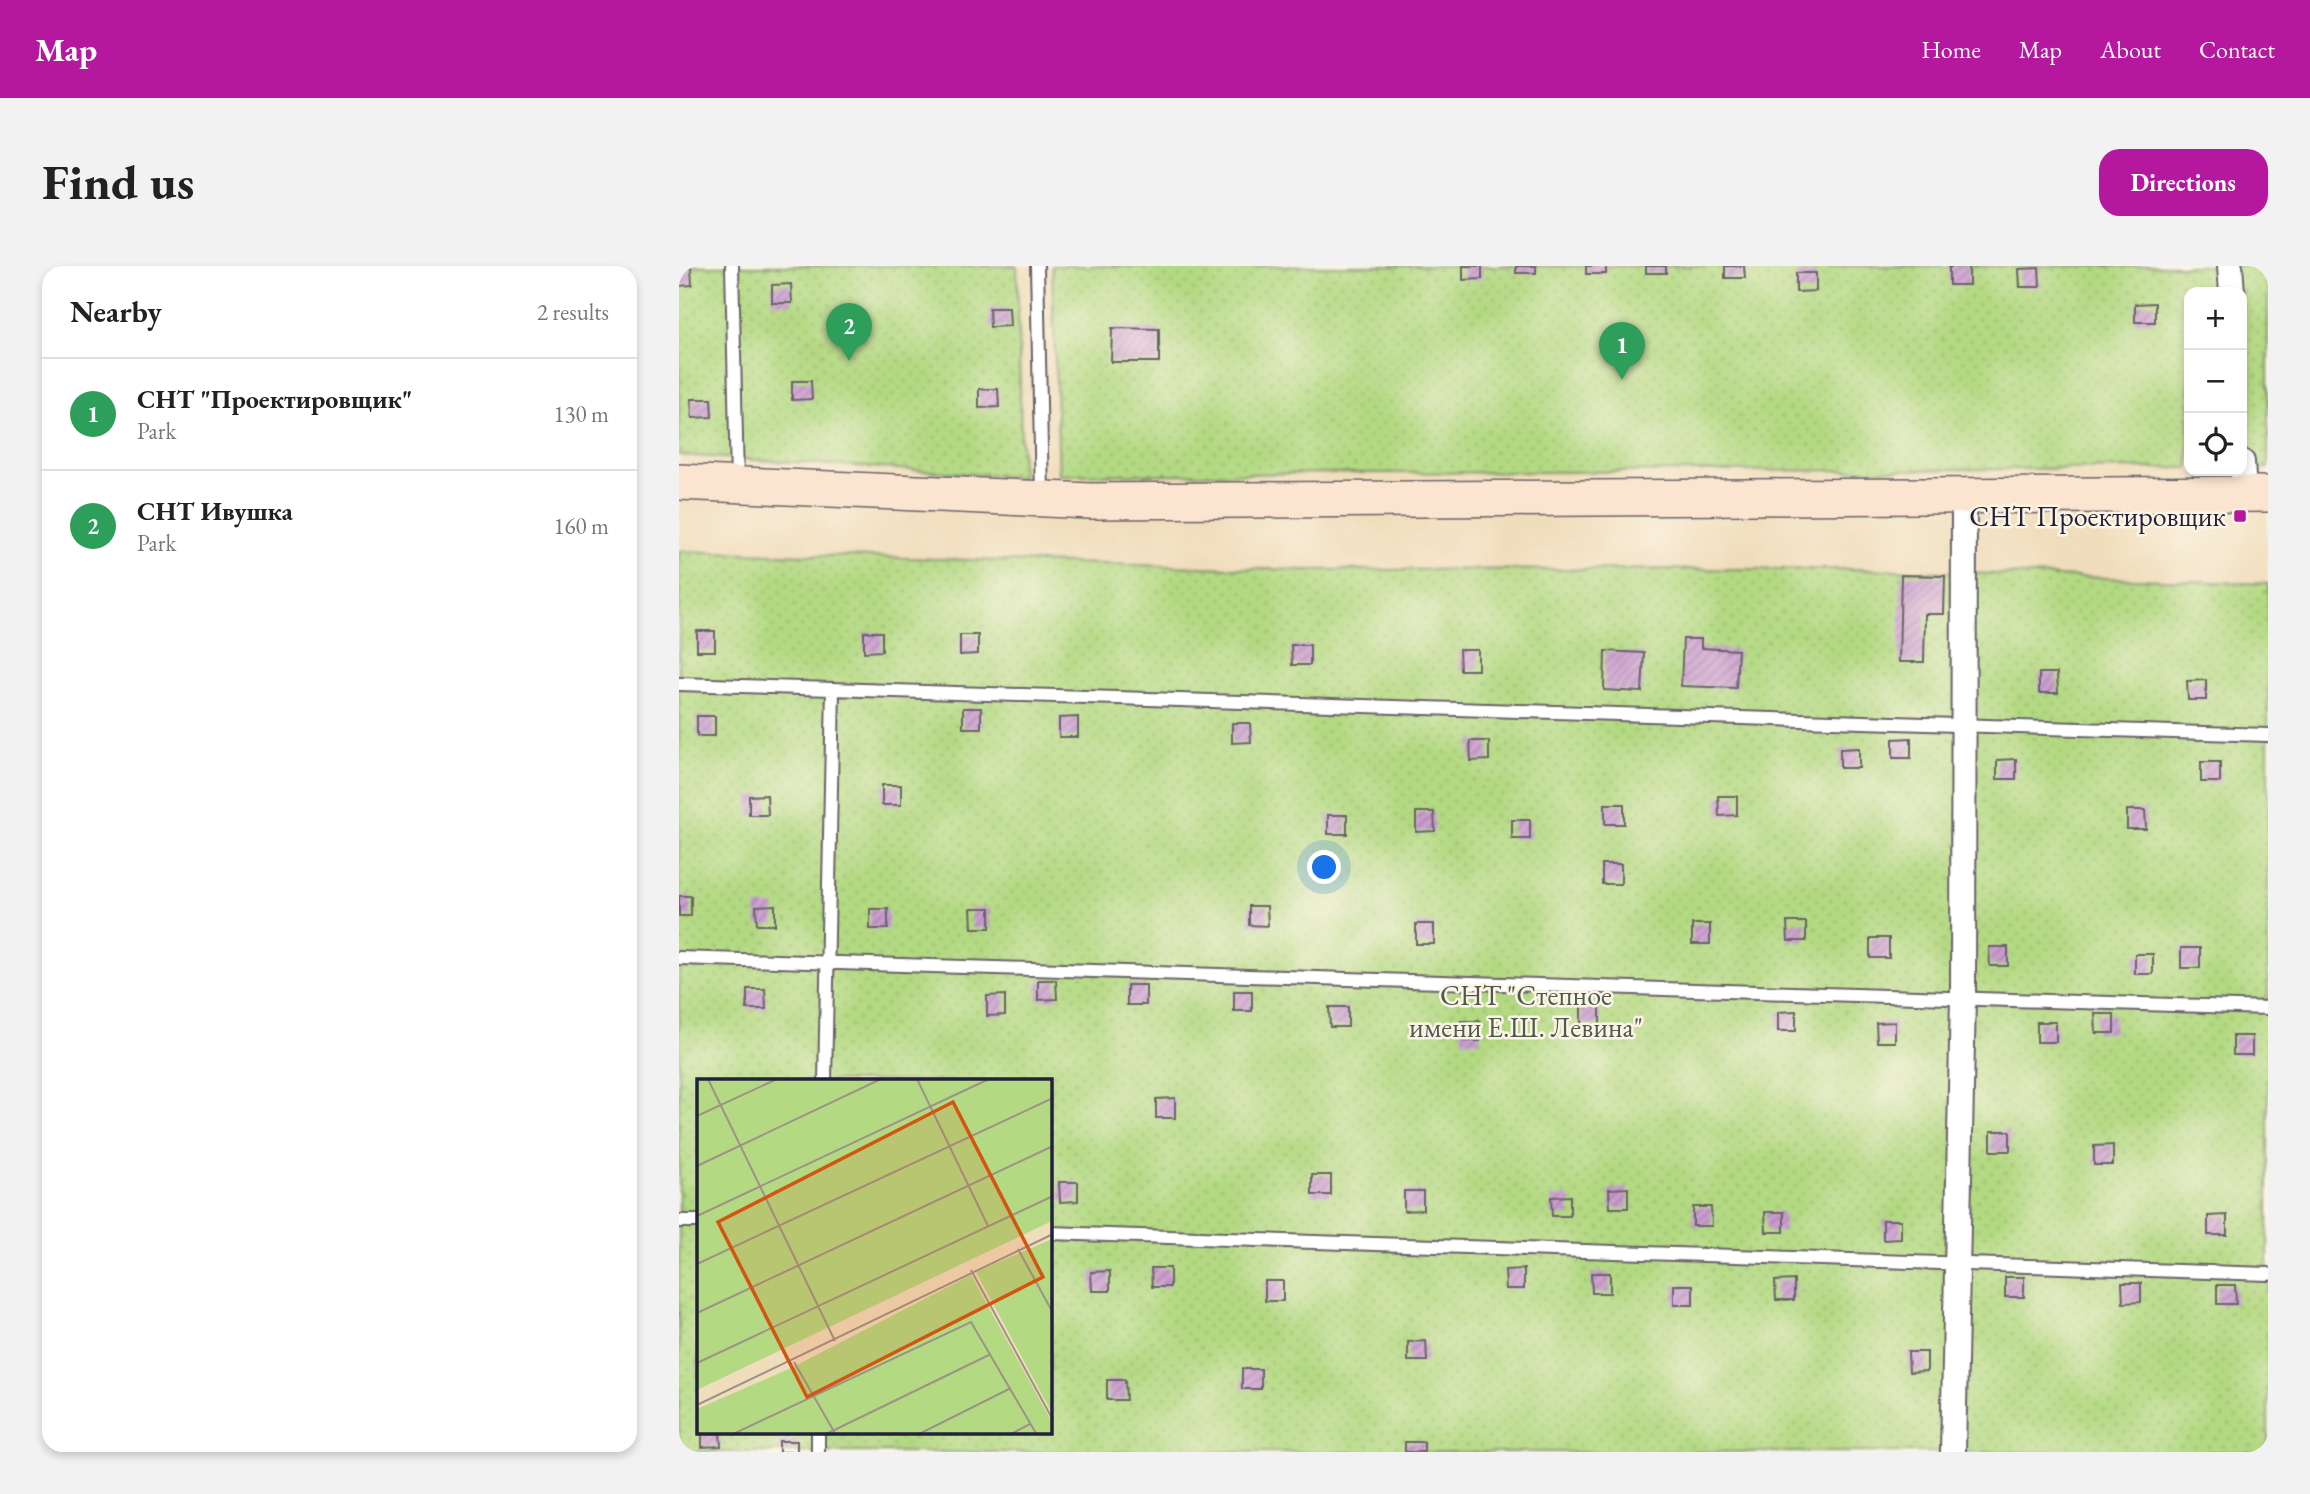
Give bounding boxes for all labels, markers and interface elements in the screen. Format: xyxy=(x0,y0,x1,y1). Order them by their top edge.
text: Map xyxy=(35,28,97,71)
text: Home xyxy=(1921,34,1981,65)
text: Map xyxy=(2019,34,2062,65)
text: About xyxy=(2100,34,2161,65)
text: Contact xyxy=(2199,34,2275,65)
button: Directions xyxy=(2099,149,2268,216)
text: Find us xyxy=(42,150,194,214)
map controls xyxy=(2184,287,2247,476)
button: + xyxy=(2184,287,2247,350)
text: Nearby xyxy=(70,292,162,331)
text: 2 results xyxy=(537,297,609,327)
pin: 2 xyxy=(826,303,872,361)
pin: 1 xyxy=(1599,322,1645,380)
button: − xyxy=(2184,350,2247,413)
text: СНТ "Проектировщик" xyxy=(137,382,412,416)
text: 1 xyxy=(87,399,99,429)
text: 130 m xyxy=(553,399,609,429)
button: locate xyxy=(2184,413,2247,476)
text: Park xyxy=(137,416,176,446)
text: СНТ Ивушка xyxy=(137,494,293,528)
place label: СНТ Проектировщик xyxy=(1969,498,2226,534)
marker: СНТ Проектировщик xyxy=(2232,508,2248,524)
text: 2 xyxy=(87,511,99,541)
text: 160 m xyxy=(553,511,609,541)
text: Park xyxy=(137,528,176,558)
your location xyxy=(1307,850,1341,884)
park label: СНТ "Степное имени Е.Ш. Левина" xyxy=(1409,977,1643,1045)
inset map xyxy=(697,1079,1052,1434)

